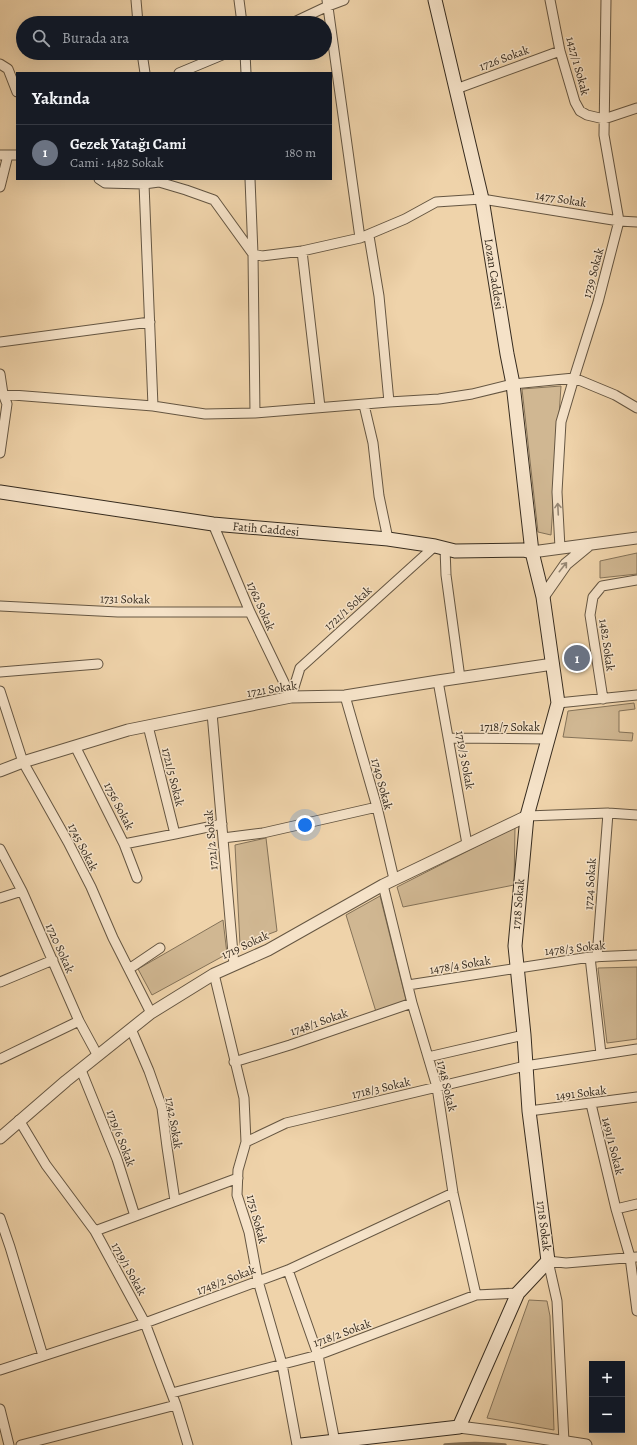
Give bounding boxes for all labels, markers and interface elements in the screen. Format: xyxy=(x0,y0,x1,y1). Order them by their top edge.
search box xyxy=(16,16,332,60)
icon: search xyxy=(30,27,52,49)
text: Burada ara xyxy=(62,28,129,48)
street label: 1427/1 Sokak xyxy=(562,35,594,97)
street label: 1726 Sokak xyxy=(477,42,531,74)
text: Yakında xyxy=(32,87,90,110)
text: Gezek Yatağı Cami xyxy=(70,134,186,154)
text: 1 xyxy=(43,144,47,161)
text: 180 m xyxy=(285,144,316,161)
text: Cami · 1482 Sokak xyxy=(70,154,164,171)
street label: 1477 Sokak xyxy=(534,187,588,211)
street label: Lozan Caddesi xyxy=(480,237,508,311)
street label: 1739 Sokak xyxy=(579,246,607,300)
one-way arrow xyxy=(555,503,562,516)
street label: Fatih Caddesi xyxy=(232,518,300,540)
one-way arrow xyxy=(559,562,568,572)
street label: 1762 Sokak xyxy=(243,579,279,633)
street label: 1721/1 Sokak xyxy=(321,582,375,634)
street label: 1731 Sokak xyxy=(100,591,150,607)
street label: 1482 Sokak xyxy=(595,618,619,672)
pin: 1 xyxy=(564,643,590,673)
street label: 1721 Sokak xyxy=(246,677,298,701)
street label: 1718/7 Sokak xyxy=(480,719,540,735)
street label: 1719/3 Sokak xyxy=(452,729,478,791)
street label: 1721/5 Sokak xyxy=(158,746,188,808)
street label: 1740 Sokak xyxy=(367,756,397,812)
street label: 1756 Sokak xyxy=(100,779,138,833)
street label: 1721/2 Sokak xyxy=(200,809,222,871)
your location xyxy=(295,815,315,835)
street label: 1745 Sokak xyxy=(64,820,102,874)
street label: 1724 Sokak xyxy=(580,857,600,911)
street label: 1718 Sokak xyxy=(508,878,528,930)
street label: 1720 Sokak xyxy=(42,921,78,975)
street label: 1719 Sokak xyxy=(219,927,271,963)
street label: 1478/3 Sokak xyxy=(544,937,606,959)
street label: 1478/4 Sokak xyxy=(428,952,492,978)
street label: 1748/1 Sokak xyxy=(288,1005,350,1039)
street label: 1748 Sokak xyxy=(433,1059,461,1113)
street label: 1718/3 Sokak xyxy=(350,1073,412,1103)
street label: 1491 Sokak xyxy=(555,1082,607,1104)
street label: 1742 Sokak xyxy=(162,1096,186,1150)
street label: 1719/6 Sokak xyxy=(103,1107,139,1169)
street label: 1491/1 Sokak xyxy=(598,1115,628,1177)
street label: 1751 Sokak xyxy=(243,1193,271,1245)
street label: 1718 Sokak xyxy=(533,1200,555,1252)
street label: 1719/1 Sokak xyxy=(108,1240,150,1298)
street label: 1748/2 Sokak xyxy=(194,1261,258,1299)
street label: 1718/2 Sokak xyxy=(311,1315,373,1351)
map controls xyxy=(589,1361,625,1433)
button: + xyxy=(589,1361,625,1397)
button: − xyxy=(589,1397,625,1433)

